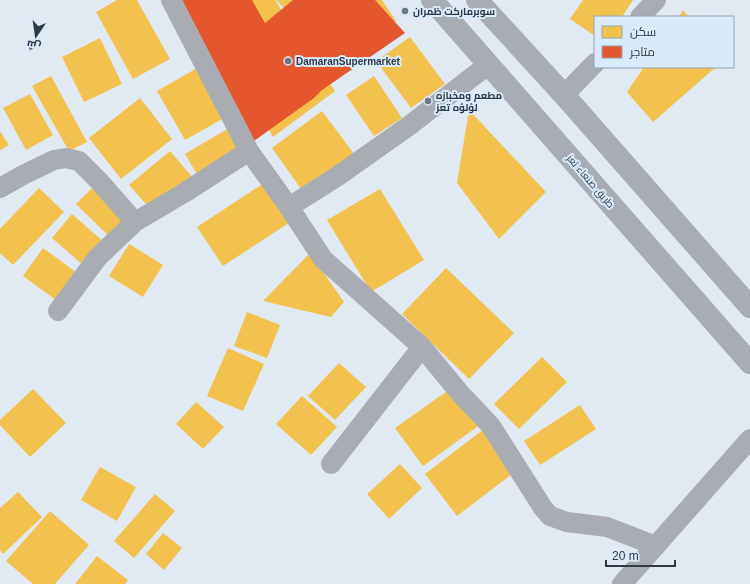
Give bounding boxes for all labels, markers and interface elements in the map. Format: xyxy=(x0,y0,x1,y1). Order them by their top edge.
marker: سوبرماركت ظمران xyxy=(400,6,410,16)
place label: سوبرماركت ظمران xyxy=(413,6,495,18)
north arrow xyxy=(16,16,56,56)
legend xyxy=(594,16,734,68)
text: سكن xyxy=(630,25,656,39)
text: ش xyxy=(26,37,42,53)
text: متاجر xyxy=(629,45,655,59)
marker: DamaranSupermarket xyxy=(283,56,293,66)
place label: DamaranSupermarket xyxy=(296,56,401,67)
place label: مطعم ومخبازه لؤلؤه تعز xyxy=(435,90,502,114)
marker: مطعم ومخبازه لؤلؤه تعز xyxy=(423,96,433,106)
street label: طريق صنعاء تعز xyxy=(563,152,617,211)
scale bar xyxy=(606,542,675,568)
text: 20 m xyxy=(612,549,639,563)

